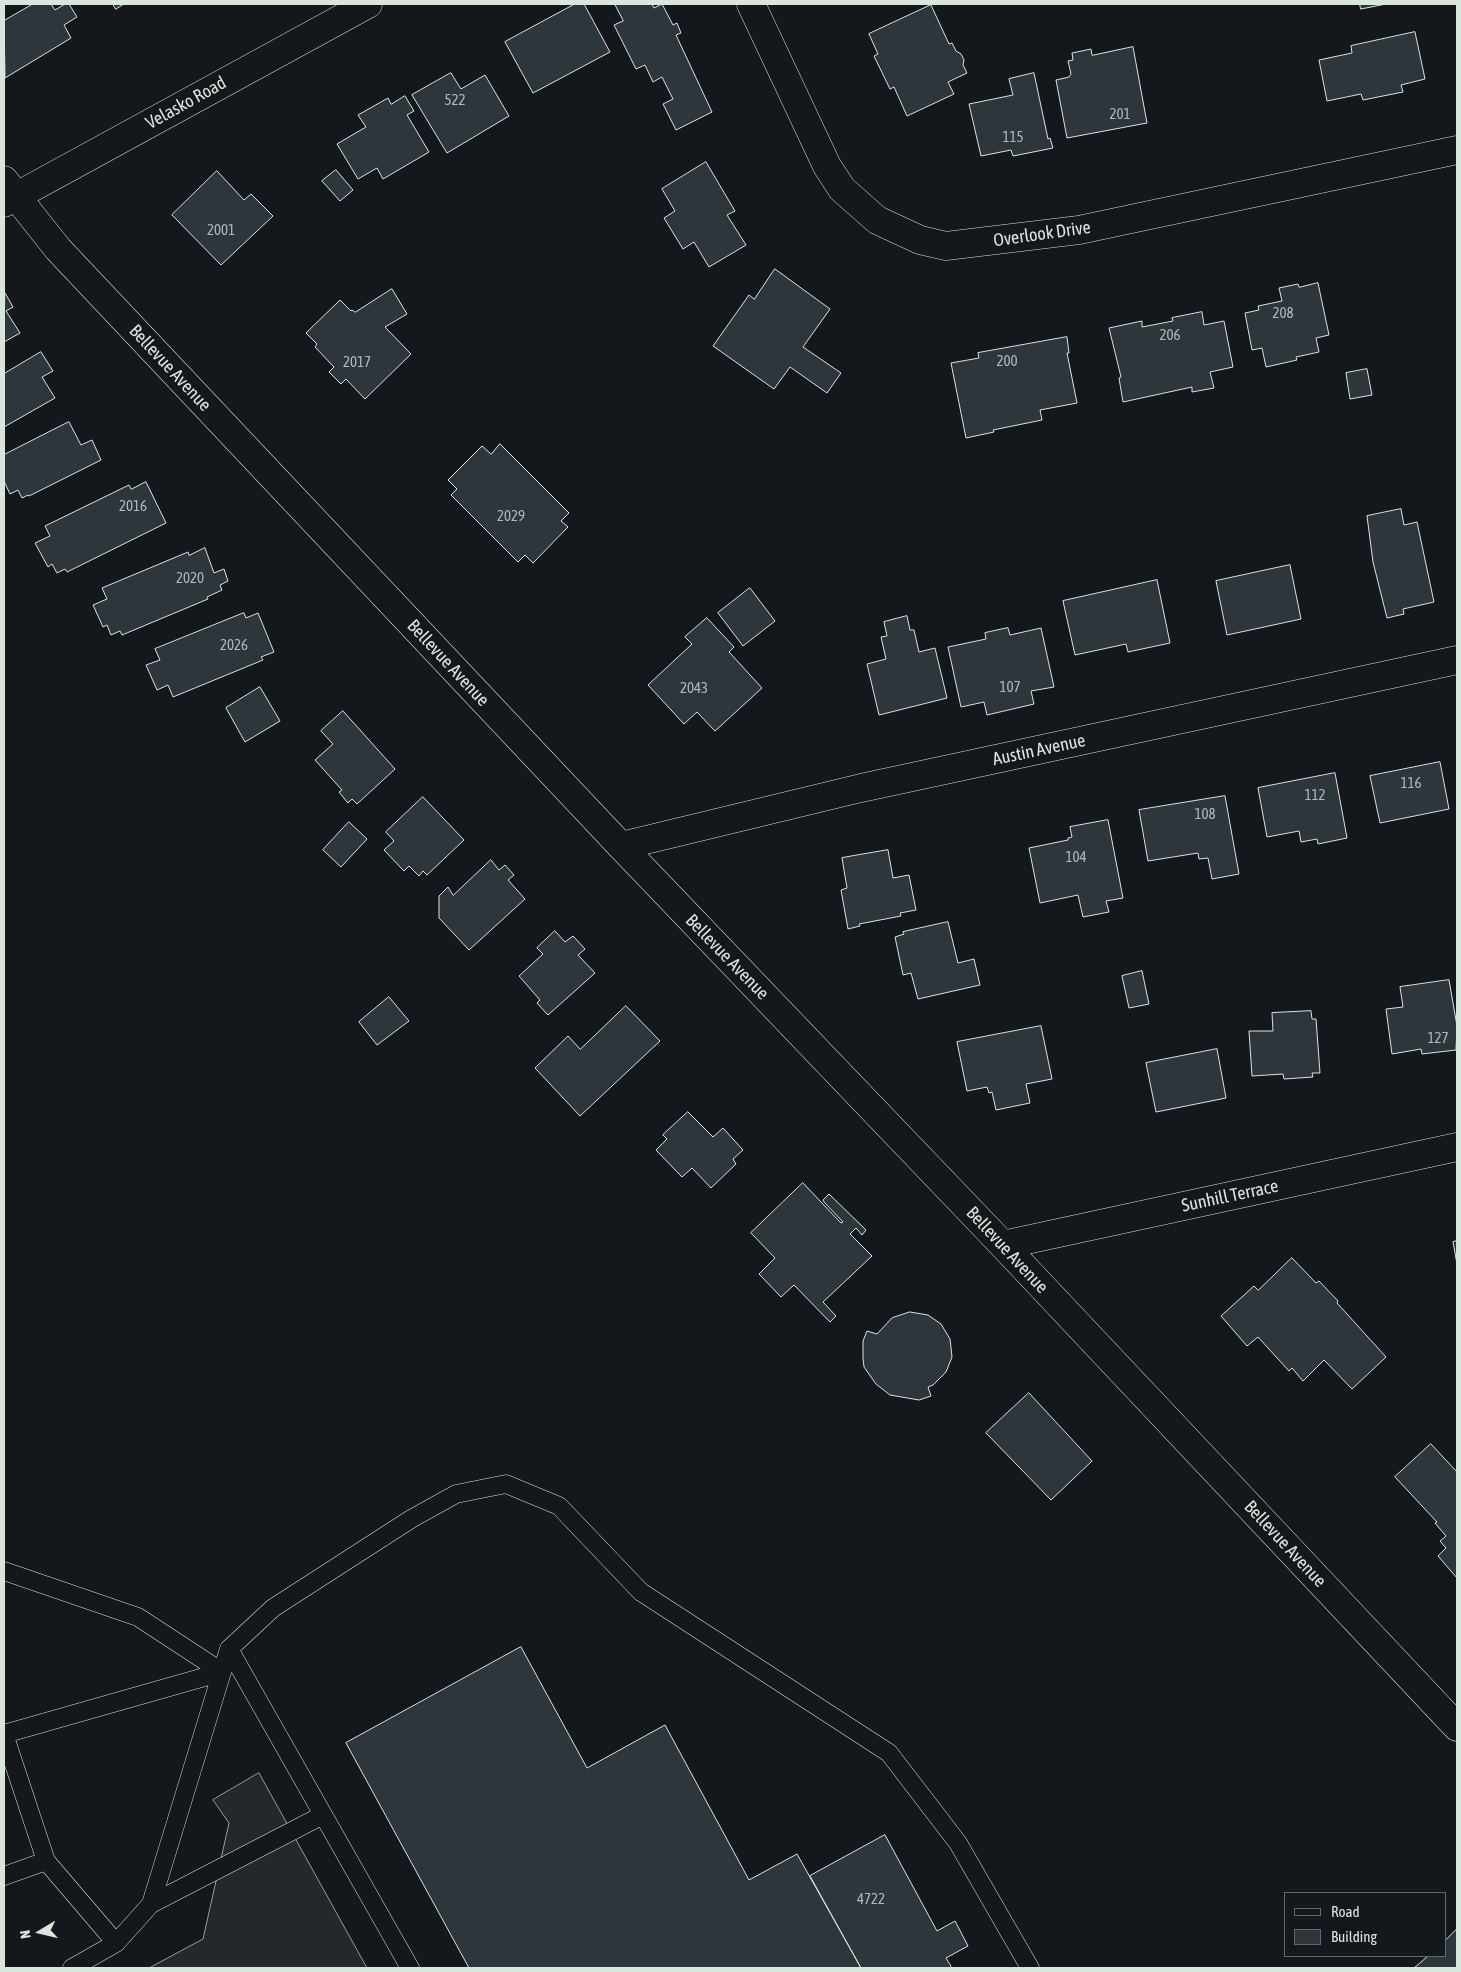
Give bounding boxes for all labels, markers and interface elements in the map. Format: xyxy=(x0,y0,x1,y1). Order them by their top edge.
street label: Velasko Road xyxy=(142,72,230,134)
house number: 522 xyxy=(444,91,466,109)
house number: 201 xyxy=(1109,105,1131,123)
house number: 115 xyxy=(1002,128,1024,146)
street label: Overlook Drive xyxy=(992,216,1092,252)
house number: 2001 xyxy=(207,221,235,239)
house number: 208 xyxy=(1272,304,1294,322)
street label: Bellevue Avenue xyxy=(124,320,216,416)
house number: 206 xyxy=(1159,326,1181,344)
house number: 200 xyxy=(996,352,1018,370)
house number: 2017 xyxy=(343,353,371,371)
house number: 2016 xyxy=(119,497,147,515)
house number: 2029 xyxy=(497,507,525,525)
house number: 2020 xyxy=(176,569,204,587)
street label: Bellevue Avenue xyxy=(402,615,494,711)
house number: 2026 xyxy=(220,636,248,654)
house number: 107 xyxy=(999,678,1021,696)
house number: 2043 xyxy=(680,679,708,697)
street label: Austin Avenue xyxy=(991,730,1087,770)
house number: 116 xyxy=(1400,774,1422,792)
house number: 112 xyxy=(1304,786,1326,804)
house number: 108 xyxy=(1194,805,1216,823)
house number: 104 xyxy=(1065,848,1087,866)
street label: Bellevue Avenue xyxy=(681,910,773,1004)
house number: 127 xyxy=(1427,1029,1449,1047)
street label: Sunhill Terrace xyxy=(1180,1175,1280,1217)
street label: Bellevue Avenue xyxy=(961,1202,1053,1298)
street label: Bellevue Avenue xyxy=(1239,1496,1331,1592)
house number: 4722 xyxy=(857,1890,885,1908)
legend xyxy=(1284,1892,1446,1957)
text: Road xyxy=(1331,1903,1360,1920)
north arrow xyxy=(15,1907,65,1957)
text: Building xyxy=(1331,1928,1377,1945)
text: N xyxy=(17,1929,34,1940)

